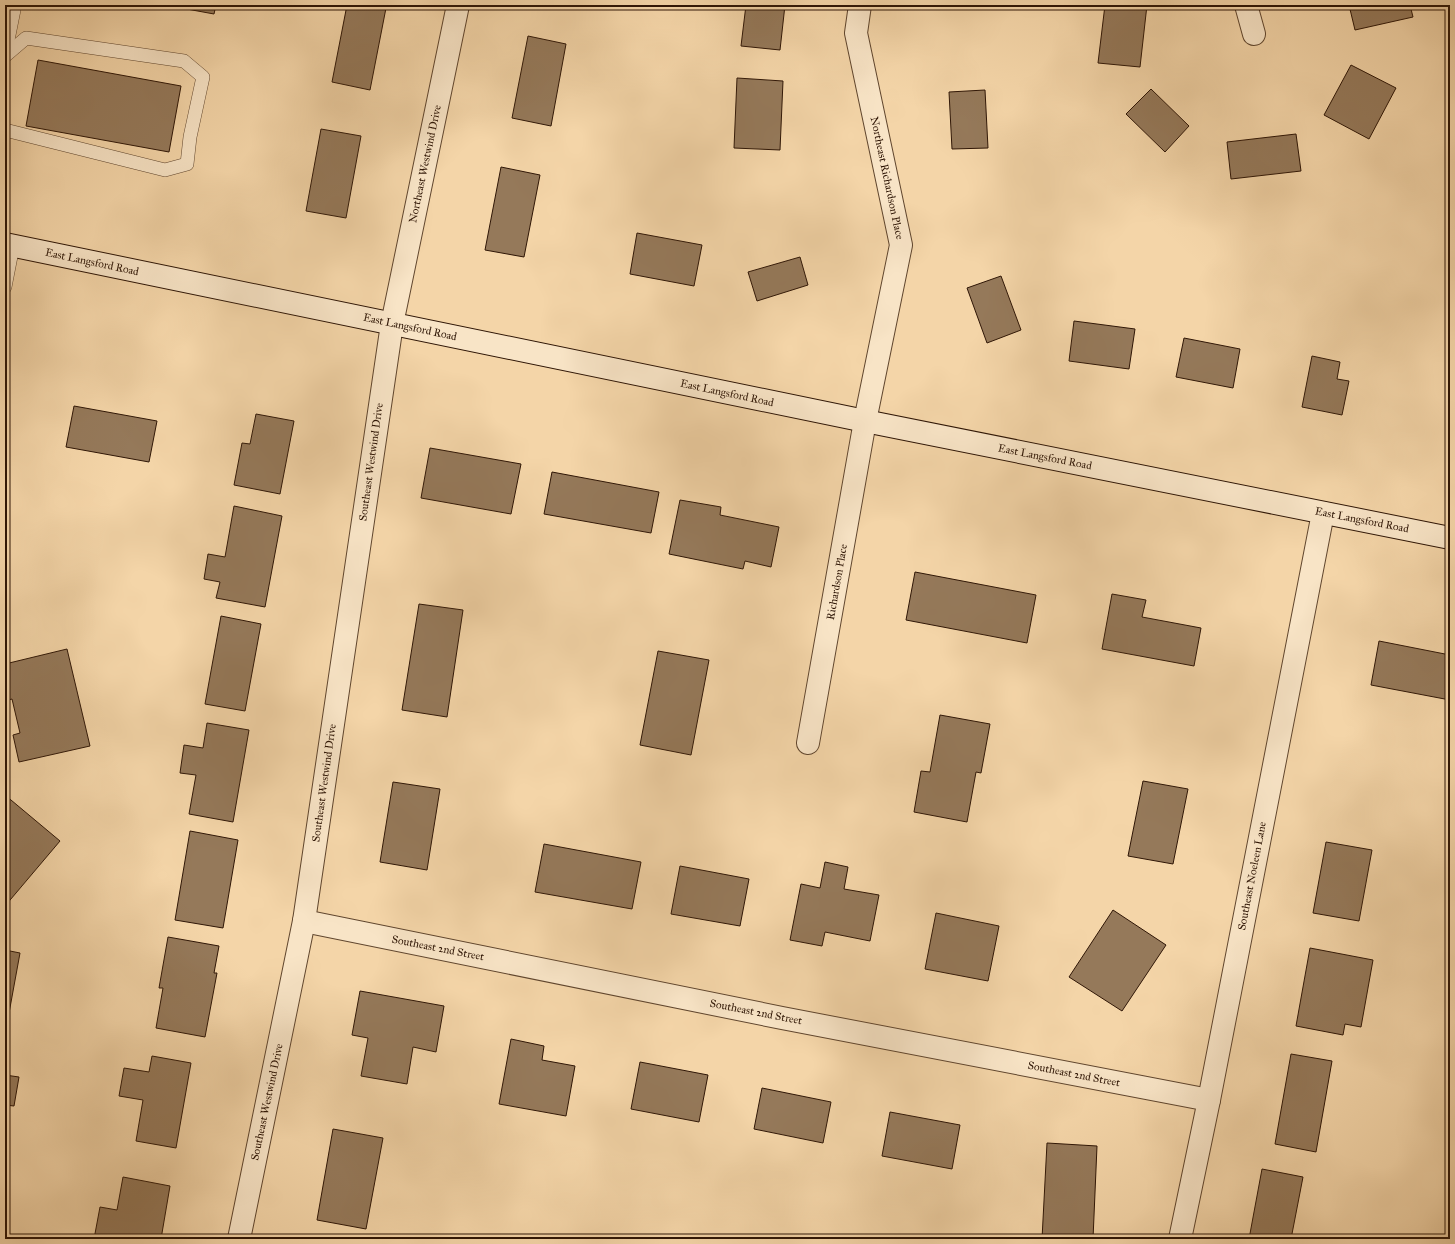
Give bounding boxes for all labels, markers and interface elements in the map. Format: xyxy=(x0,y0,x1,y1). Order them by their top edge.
street label: Northeast Westwind Drive xyxy=(406,103,444,224)
street label: Northeast Richardson Place xyxy=(868,115,906,241)
street label: East Langsford Road xyxy=(44,246,140,278)
street label: East Langsford Road xyxy=(362,311,458,343)
street label: East Langsford Road xyxy=(679,377,775,409)
street label: Southeast Westwind Drive xyxy=(356,402,386,522)
street label: East Langsford Road xyxy=(997,442,1093,473)
street label: East Langsford Road xyxy=(1314,505,1410,536)
street label: Richardson Place xyxy=(824,543,850,621)
street label: Southeast Westwind Drive xyxy=(309,723,339,843)
street label: Southeast Noeleen Lane xyxy=(1235,820,1269,931)
street label: Southeast 2nd Street xyxy=(391,933,485,963)
street label: Southeast 2nd Street xyxy=(709,997,803,1027)
street label: Southeast Westwind Drive xyxy=(248,1042,286,1162)
street label: Southeast 2nd Street xyxy=(1027,1059,1121,1089)

